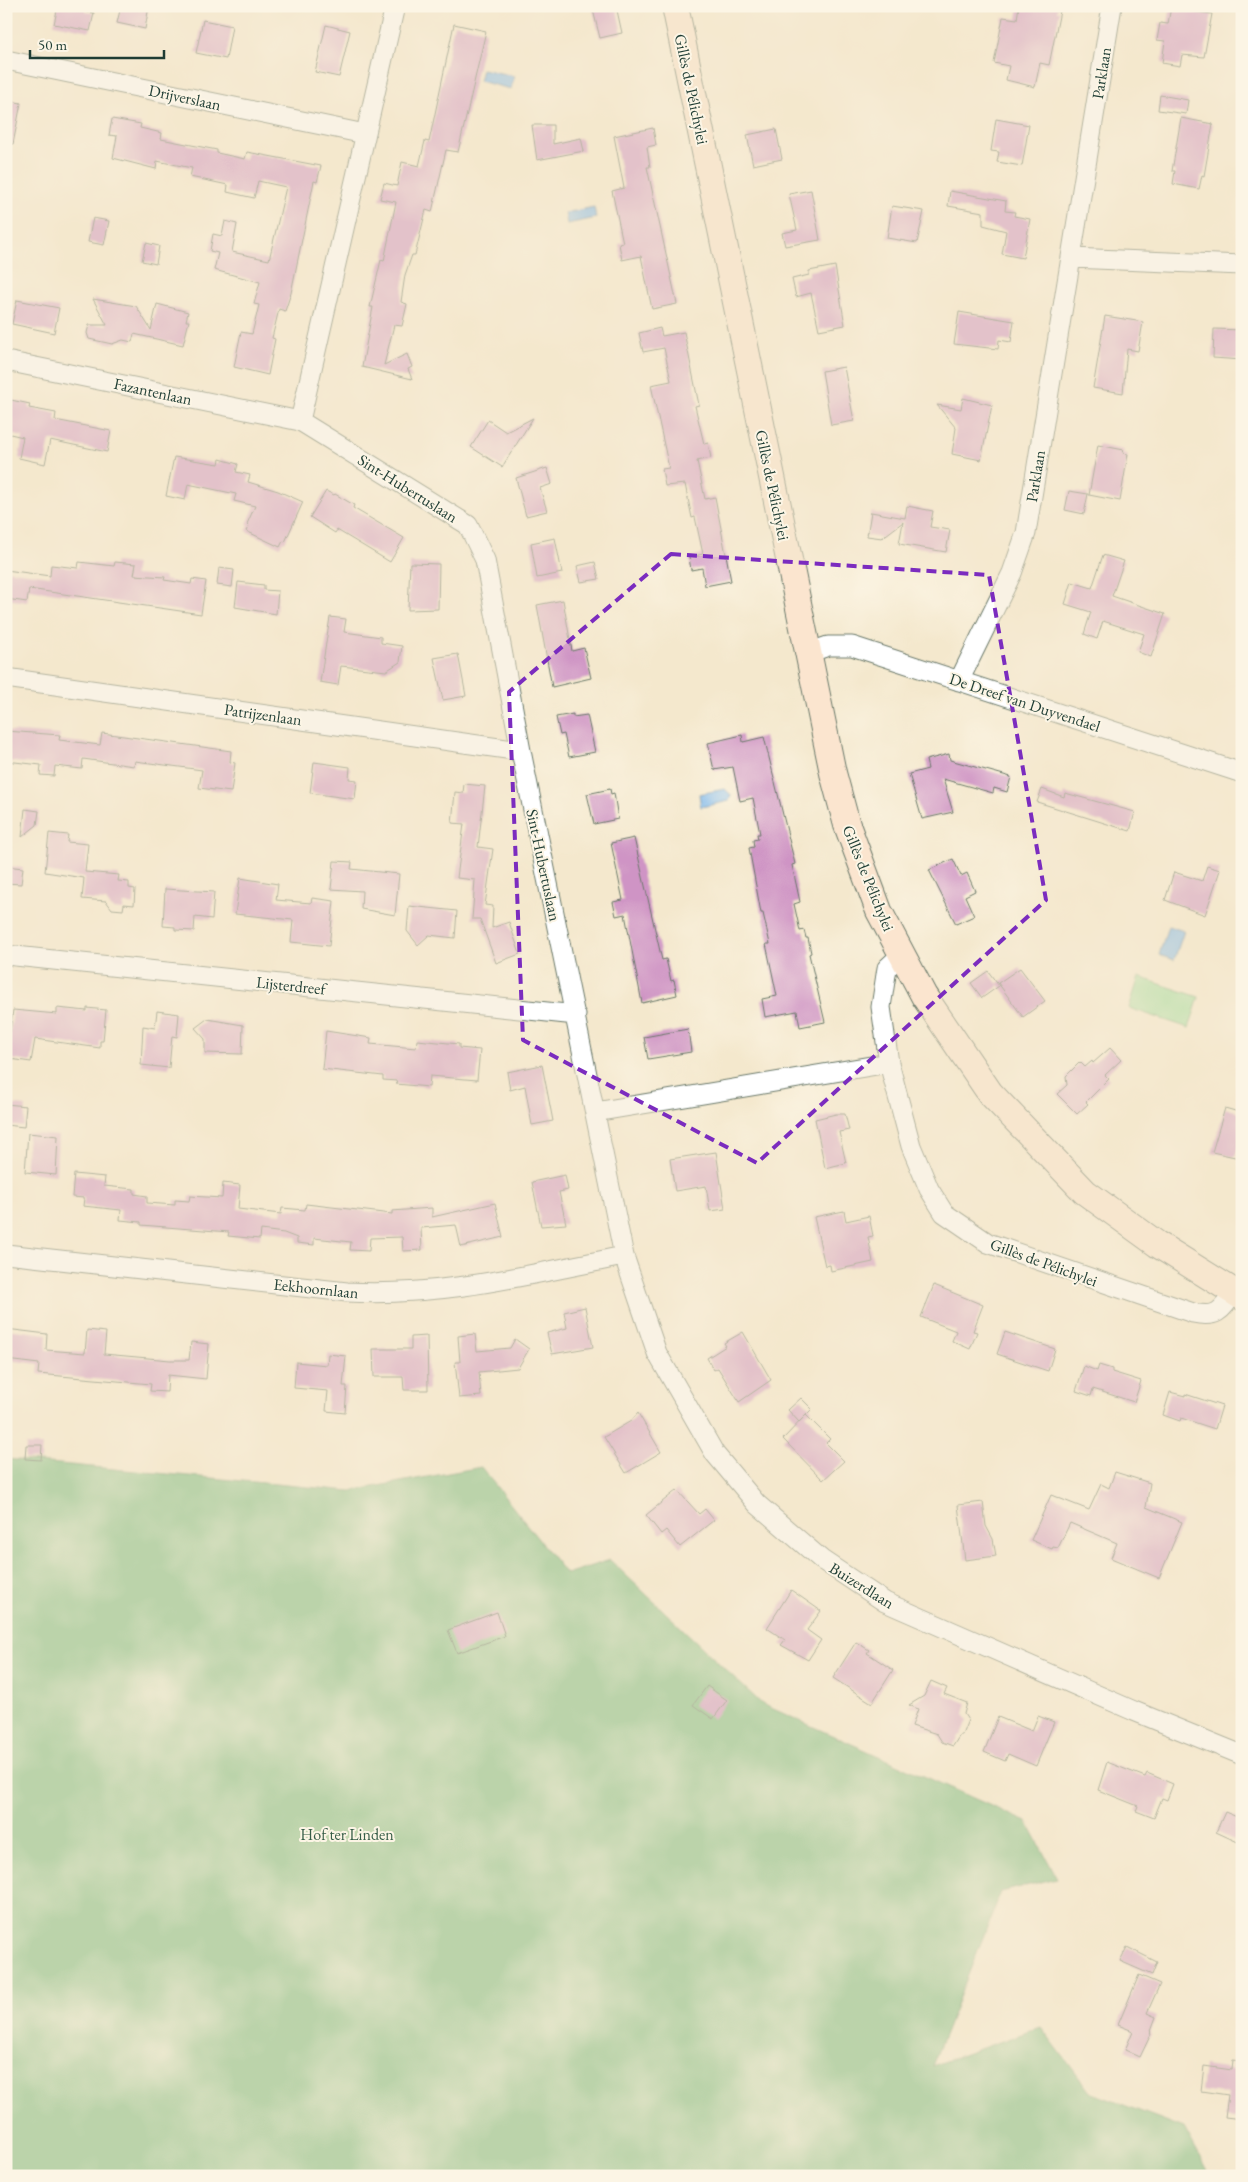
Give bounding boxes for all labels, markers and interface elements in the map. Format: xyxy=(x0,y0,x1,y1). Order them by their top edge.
scale bar xyxy=(30,28,164,60)
street label: Gillès de Pélichylei xyxy=(670,32,713,146)
text: 50 m xyxy=(38,35,67,54)
street label: Parklaan xyxy=(1087,45,1116,101)
street label: Drijverslaan xyxy=(147,80,223,115)
street label: Fazantenlaan xyxy=(112,373,194,410)
street label: Gillès de Pélichylei xyxy=(751,428,794,542)
street label: Parklaan xyxy=(1021,448,1050,504)
street label: Sint-Hubertuslaan xyxy=(354,449,462,528)
street label: De Dreef van Duyvendael xyxy=(947,668,1103,737)
street label: Patrijzenlaan xyxy=(223,699,304,730)
street label: Sint-Hubertuslaan xyxy=(521,807,566,924)
street label: Gillès de Pélichylei xyxy=(838,822,899,934)
street label: Lijsterdreef xyxy=(255,971,329,1000)
street label: Gillès de Pélichylei xyxy=(987,1233,1100,1292)
street label: Eekhoornlaan xyxy=(272,1274,360,1303)
street label: Buizerdlaan xyxy=(825,1557,899,1614)
park label: Hof ter Linden xyxy=(300,1824,394,1845)

